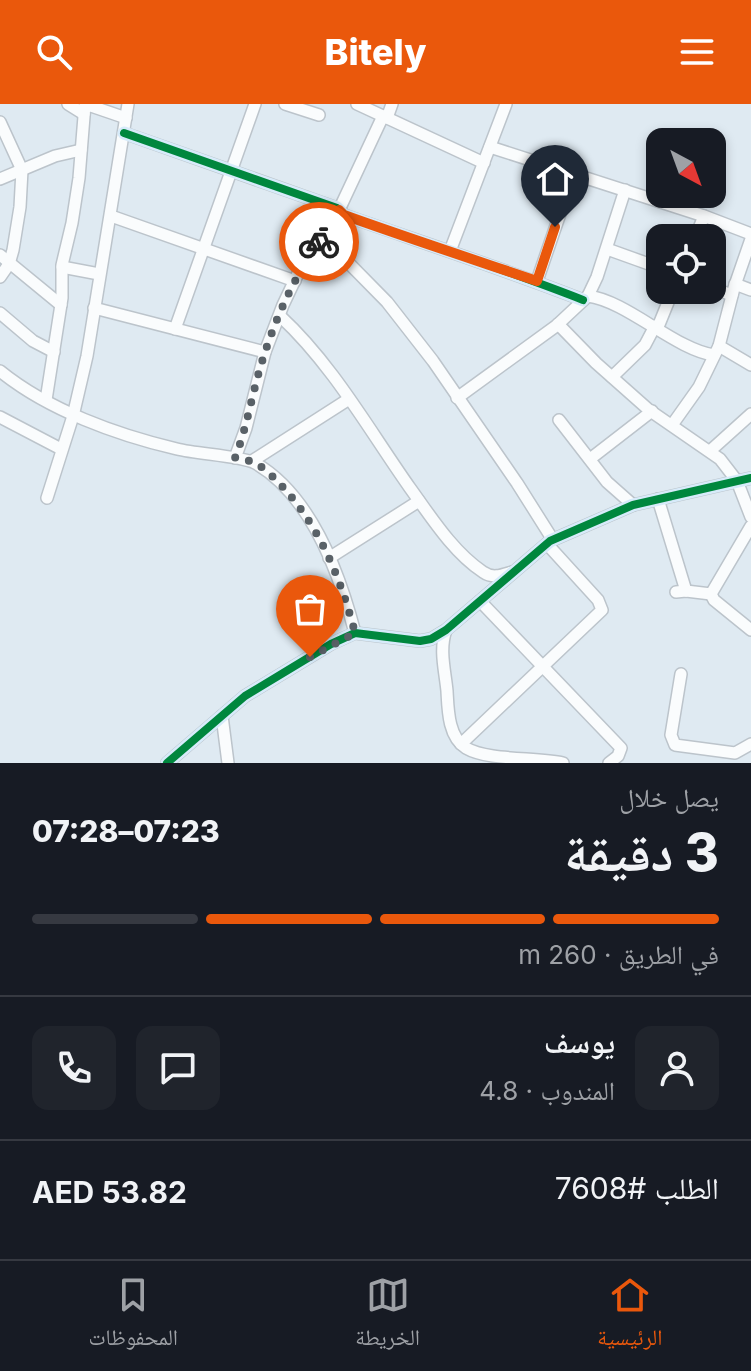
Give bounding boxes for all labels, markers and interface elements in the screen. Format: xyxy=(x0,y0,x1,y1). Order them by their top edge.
icon: search xyxy=(32,30,76,74)
text: Bitely xyxy=(324,30,427,74)
icon: menu xyxy=(675,30,719,74)
north arrow xyxy=(646,128,726,208)
map controls xyxy=(646,128,726,304)
pin xyxy=(521,145,589,227)
icon: home xyxy=(533,157,577,201)
courier xyxy=(279,202,359,282)
icon: bike xyxy=(297,220,341,264)
button: locate xyxy=(646,224,726,304)
pin xyxy=(276,575,344,657)
icon: bag xyxy=(288,587,332,631)
text: يصل خلال xyxy=(619,782,719,813)
text: 07:23–07:28 xyxy=(32,813,220,849)
text: 3 دقيقة xyxy=(564,821,719,884)
text: في الطريق · 260 m xyxy=(518,939,719,970)
text: يوسف xyxy=(544,1024,615,1060)
button: phone xyxy=(32,1026,116,1110)
button: chat xyxy=(136,1026,220,1110)
button: person xyxy=(635,1026,719,1110)
text: المندوب · 4.8 xyxy=(479,1075,615,1106)
text: الطلب #7608 xyxy=(555,1170,719,1206)
text: AED 53.82 xyxy=(32,1174,187,1210)
tab: المحفوظات xyxy=(89,1273,178,1359)
tab: الخريطة xyxy=(355,1273,420,1359)
tab: الرئيسية xyxy=(597,1273,662,1359)

